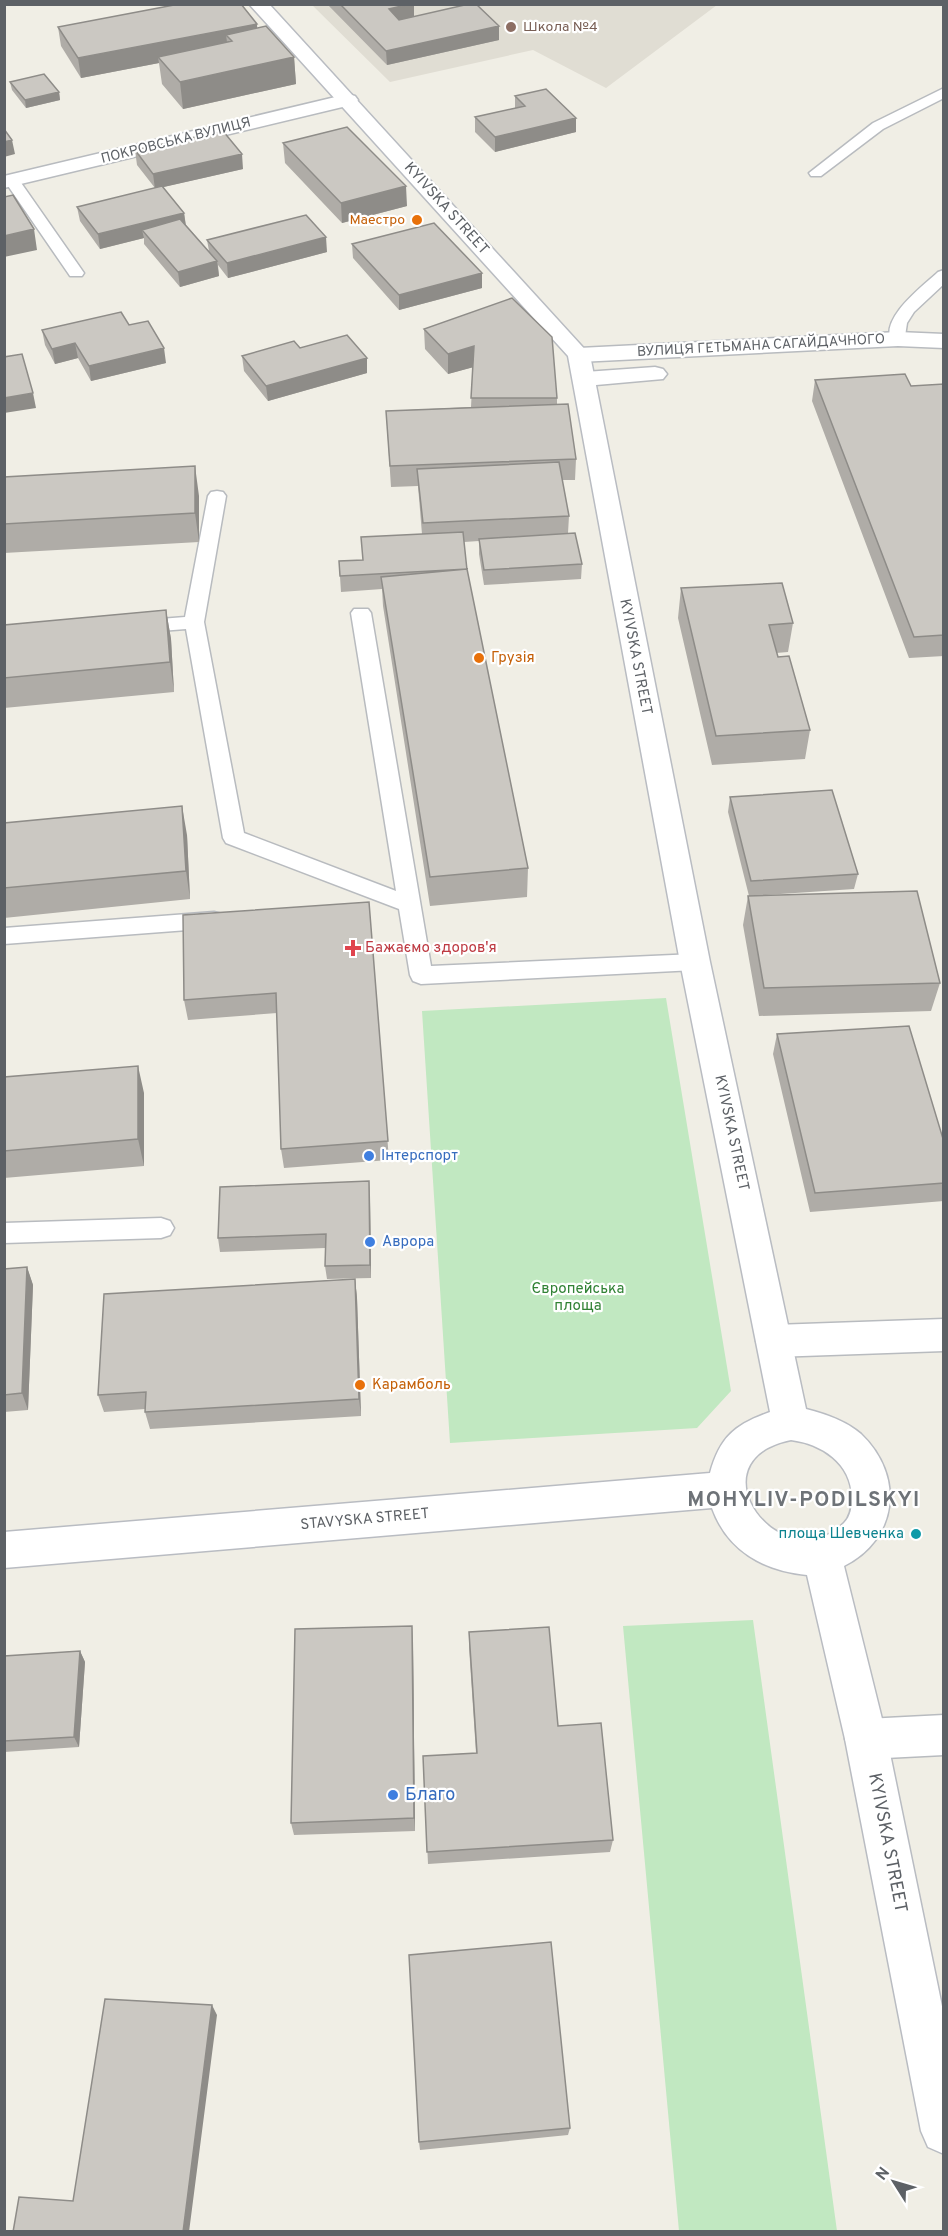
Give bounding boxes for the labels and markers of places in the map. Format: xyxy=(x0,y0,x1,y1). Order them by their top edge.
place label: Школа №4 xyxy=(523,19,598,36)
marker: Школа №4 xyxy=(504,20,518,34)
place label: Маестро xyxy=(350,212,405,229)
marker: Маестро xyxy=(410,213,424,227)
place label: Грузія xyxy=(491,649,535,668)
marker: Грузія xyxy=(472,651,486,665)
place label: Бажаємо здоров'я xyxy=(365,939,497,958)
marker: Бажаємо здоров'я xyxy=(346,941,360,955)
place label: Інтерспорт xyxy=(381,1147,458,1166)
marker: Інтерспорт xyxy=(362,1149,376,1163)
place label: Аврора xyxy=(382,1233,434,1252)
marker: Аврора xyxy=(363,1235,377,1249)
place label: Карамболь xyxy=(372,1376,451,1395)
marker: Карамболь xyxy=(353,1378,367,1392)
place label: площа Шевченка xyxy=(779,1525,904,1544)
marker: площа Шевченка xyxy=(909,1527,923,1541)
place label: Благо xyxy=(405,1784,455,1807)
marker: Благо xyxy=(386,1788,400,1802)

